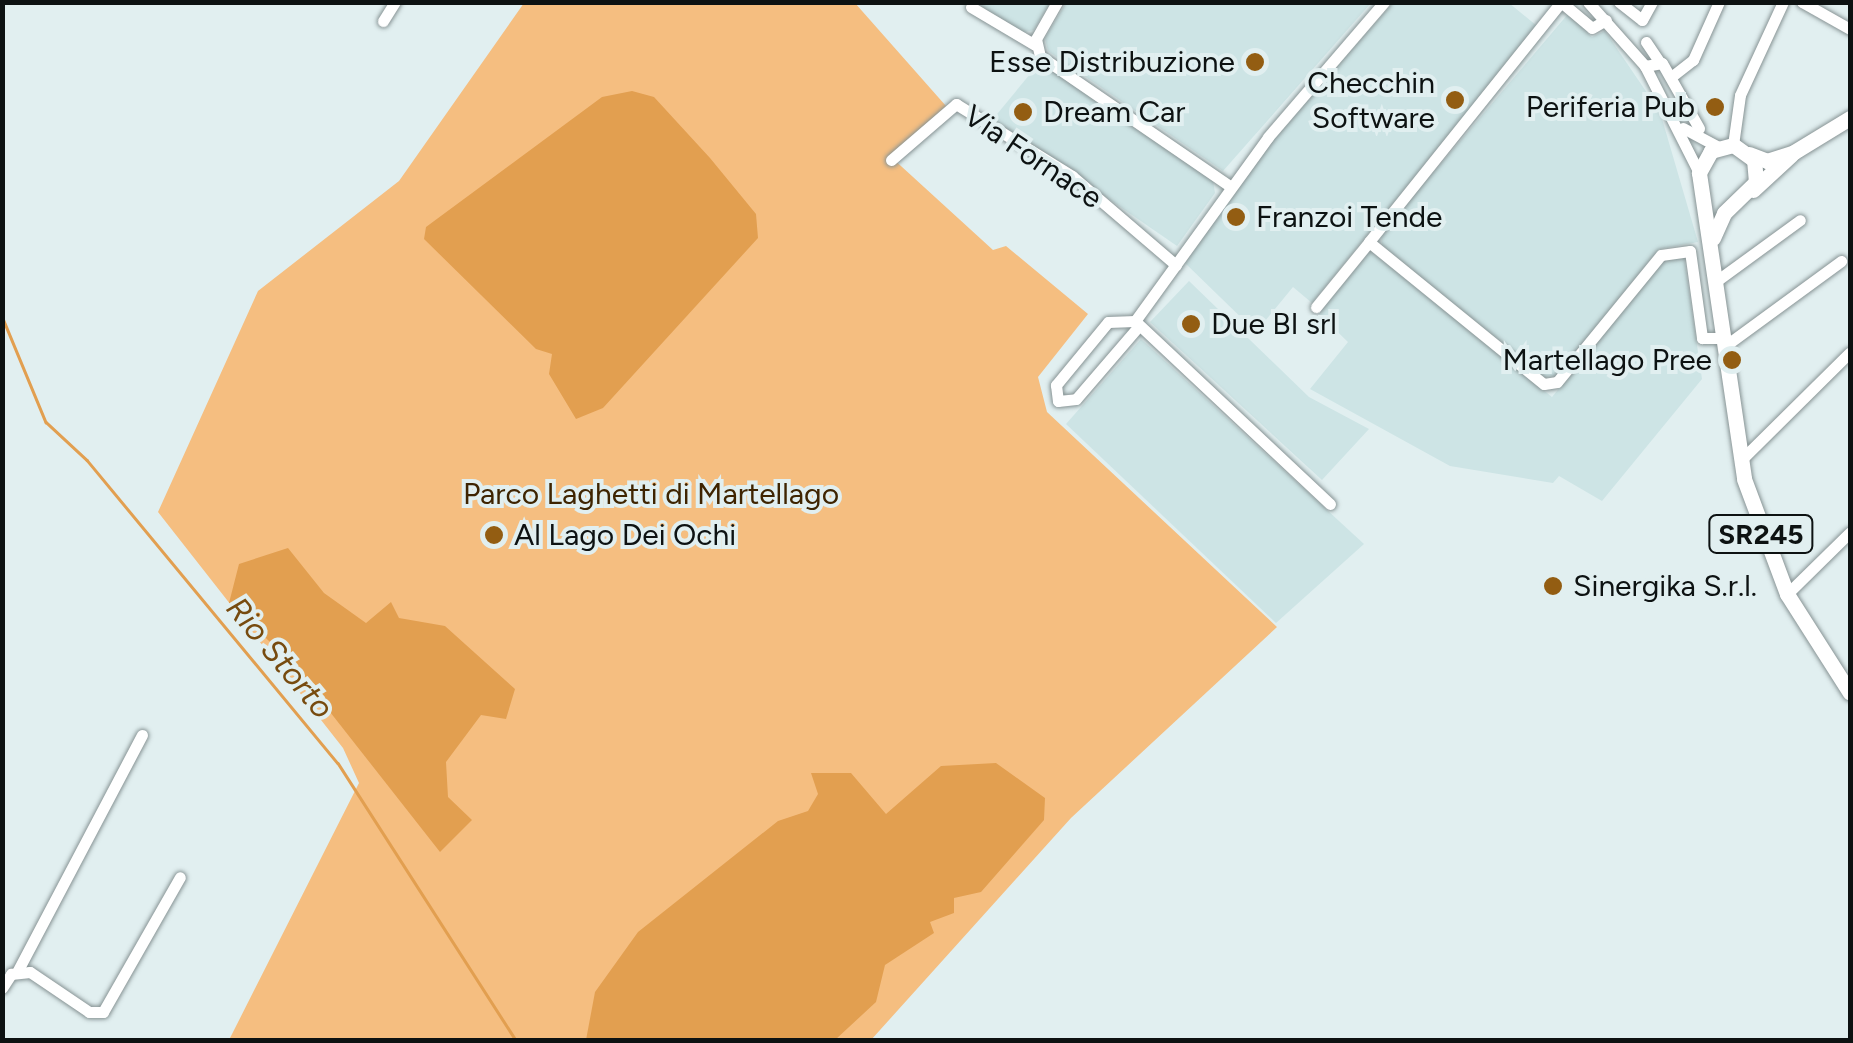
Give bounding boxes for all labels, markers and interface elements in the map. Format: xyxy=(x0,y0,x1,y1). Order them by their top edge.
place label: Esse Distribuzione xyxy=(989,44,1235,80)
marker: Esse Distribuzione xyxy=(1244,51,1266,73)
place label: Checchin Software xyxy=(1307,65,1435,136)
marker: Checchin Software xyxy=(1444,89,1466,111)
place label: Periferia Pub xyxy=(1526,89,1695,125)
place label: Dream Car xyxy=(1043,94,1185,130)
marker: Periferia Pub xyxy=(1704,96,1726,118)
street label: Via Fornace xyxy=(957,98,1109,216)
marker: Dream Car xyxy=(1012,101,1034,123)
place label: Franzoi Tende xyxy=(1256,199,1442,235)
marker: Franzoi Tende xyxy=(1225,206,1247,228)
place label: Due BI srl xyxy=(1211,306,1337,342)
marker: Due BI srl xyxy=(1180,313,1202,335)
place label: Martellago Pree xyxy=(1502,342,1712,378)
marker: Martellago Pree xyxy=(1721,349,1743,371)
park label: Parco Laghetti di Martellago xyxy=(463,476,839,512)
road number: SR245 xyxy=(1706,511,1816,557)
place label: Al Lago Dei Ochi xyxy=(514,517,736,553)
marker: Al Lago Dei Ochi xyxy=(483,524,505,546)
place label: Sinergika S.r.l. xyxy=(1573,568,1757,604)
marker: Sinergika S.r.l. xyxy=(1542,575,1564,597)
water label: Rio Storto xyxy=(218,590,342,726)

